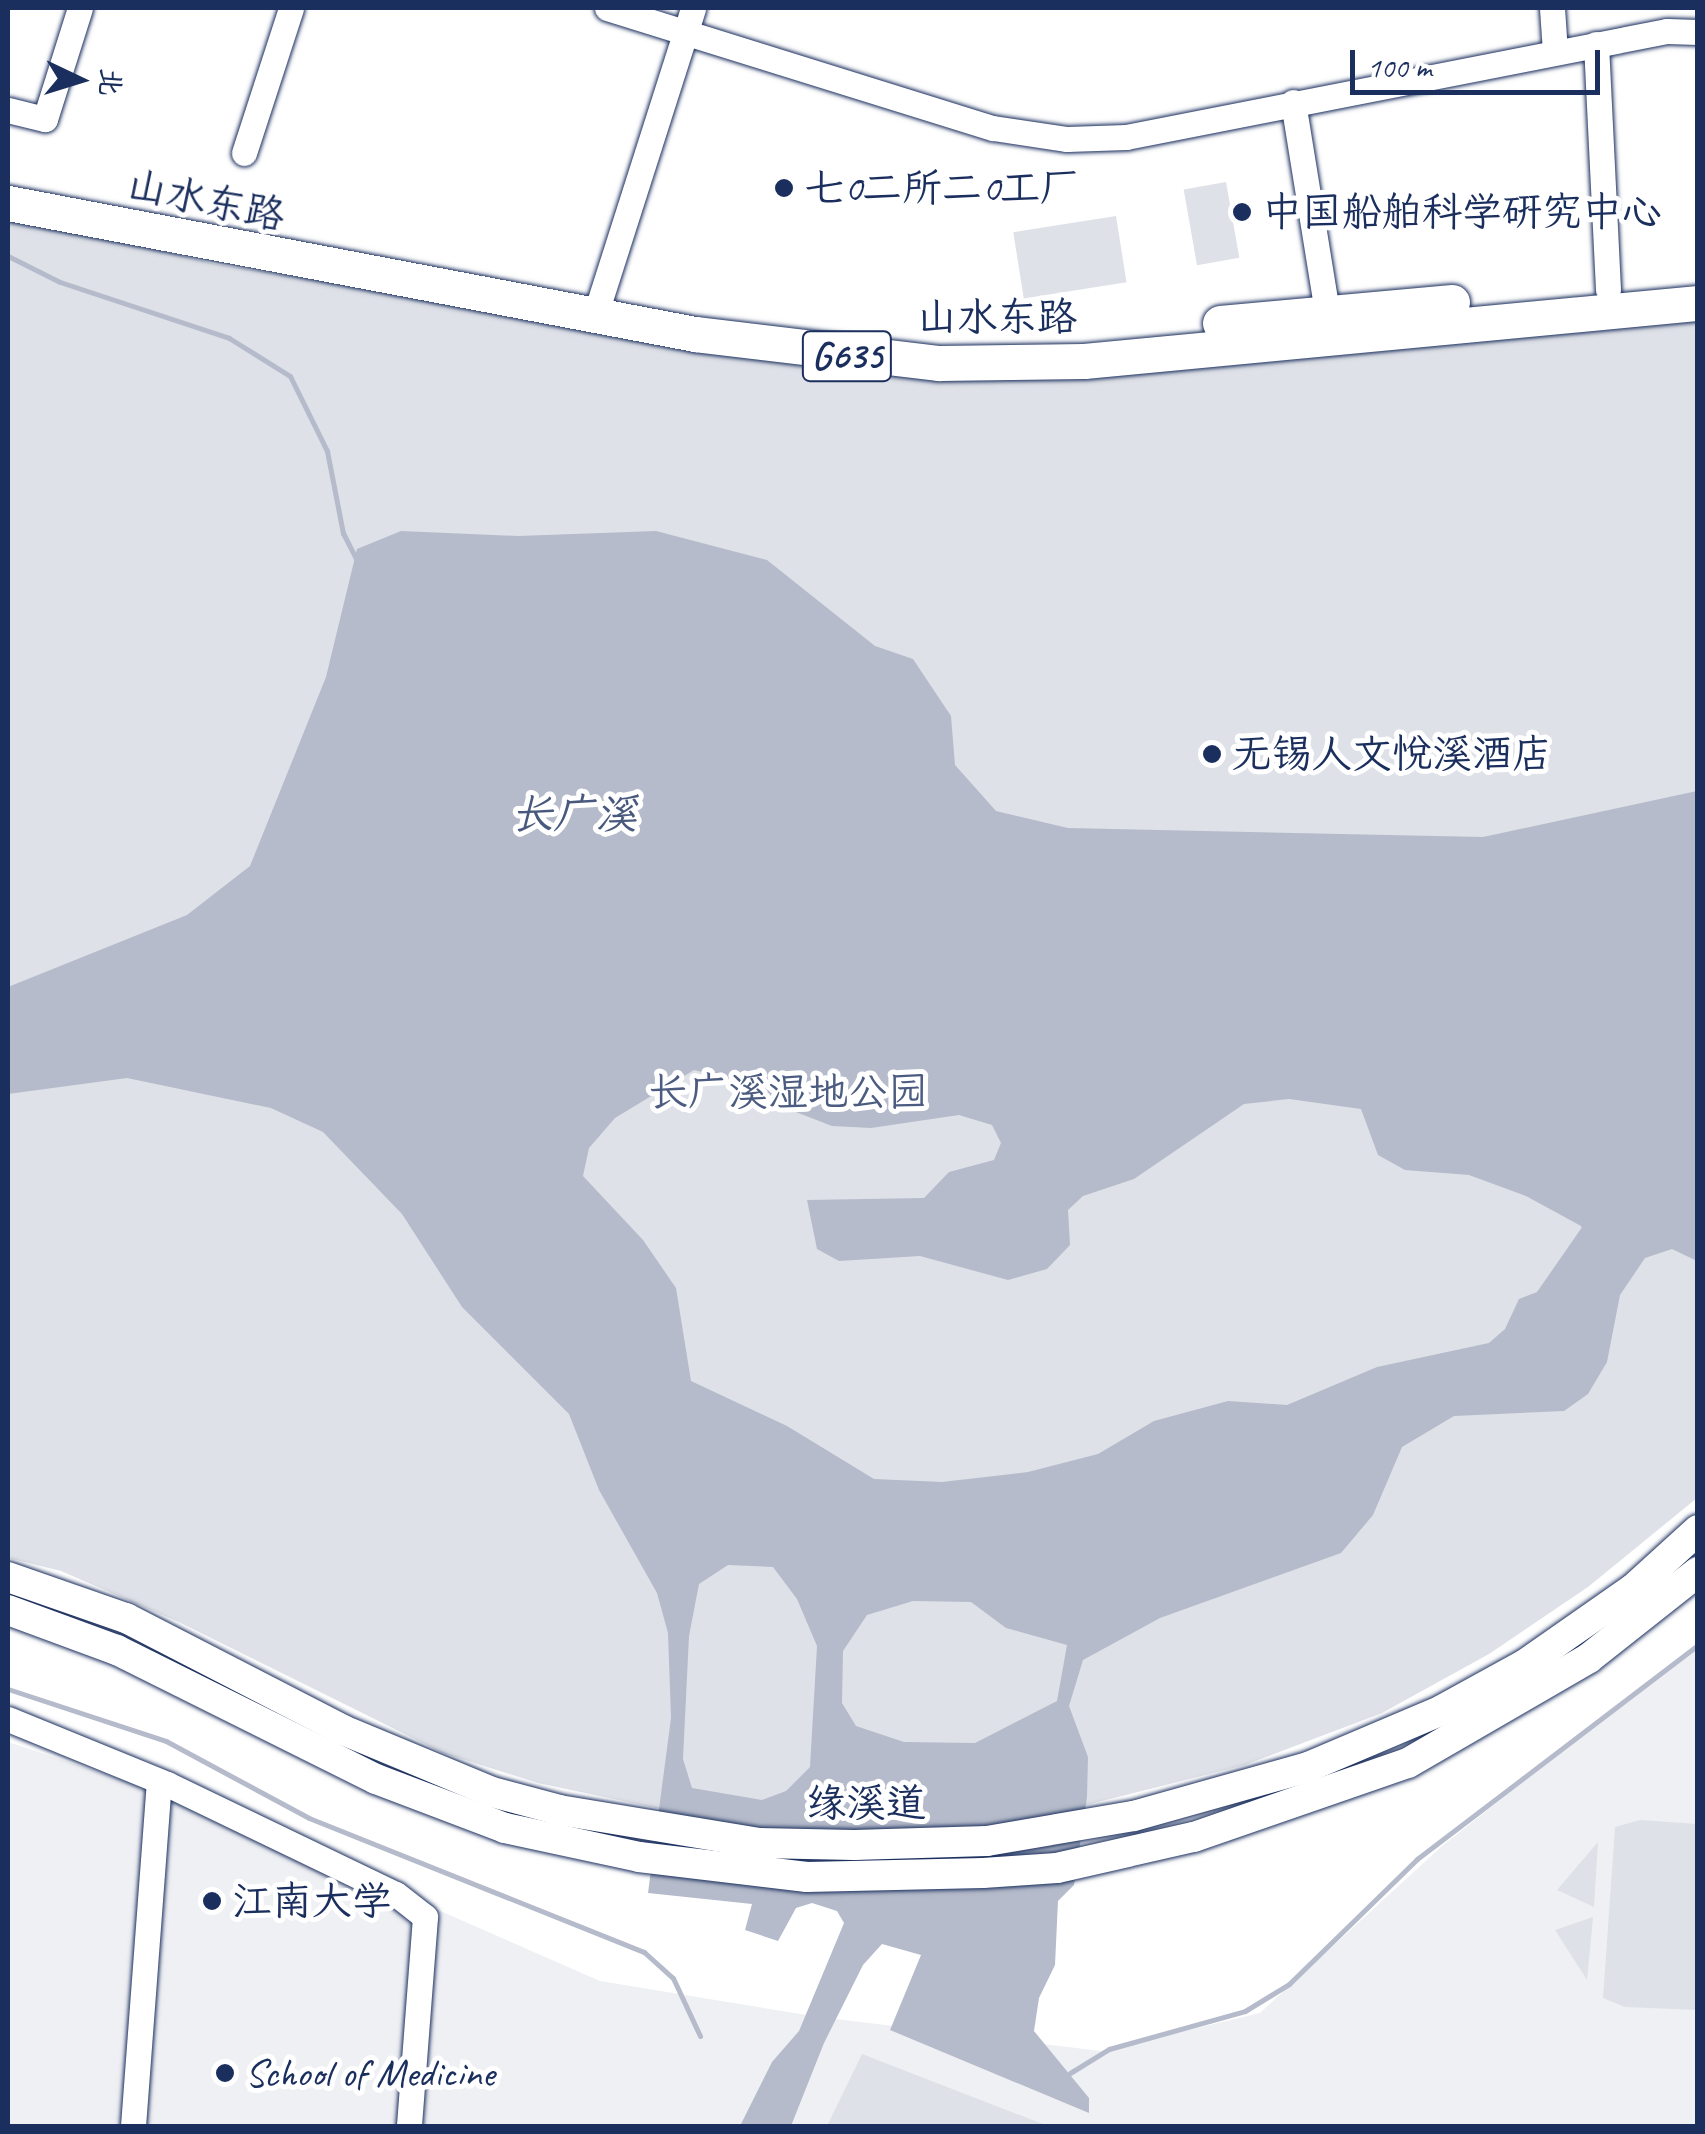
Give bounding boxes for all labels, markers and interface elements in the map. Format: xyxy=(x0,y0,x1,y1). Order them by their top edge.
north arrow xyxy=(30,30,130,130)
scale bar xyxy=(1355,30,1605,92)
text: 100 m xyxy=(1367,48,1432,86)
text: 北 xyxy=(92,67,129,97)
street label: 山水东路 xyxy=(123,160,289,240)
place label: 七0二所二0工厂 xyxy=(804,164,1080,212)
marker: 七0二所二0工厂 xyxy=(773,177,795,199)
place label: 中国船舶科学研究中心 xyxy=(1262,188,1662,236)
marker: 中国船舶科学研究中心 xyxy=(1231,201,1253,223)
street label: 山水东路 xyxy=(917,293,1077,341)
road number: G635 xyxy=(800,323,894,389)
place label: 无锡人文悦溪酒店 xyxy=(1232,730,1552,778)
marker: 无锡人文悦溪酒店 xyxy=(1201,743,1223,765)
water label: 长广溪 xyxy=(511,790,637,840)
park label: 长广溪湿地公园 xyxy=(648,1068,928,1116)
street label: 缘溪道 xyxy=(806,1779,926,1827)
place label: 江南大学 xyxy=(232,1877,392,1925)
marker: 江南大学 xyxy=(201,1890,223,1912)
place label: School of Medicine xyxy=(245,2049,494,2097)
marker: School of Medicine xyxy=(214,2062,236,2084)

